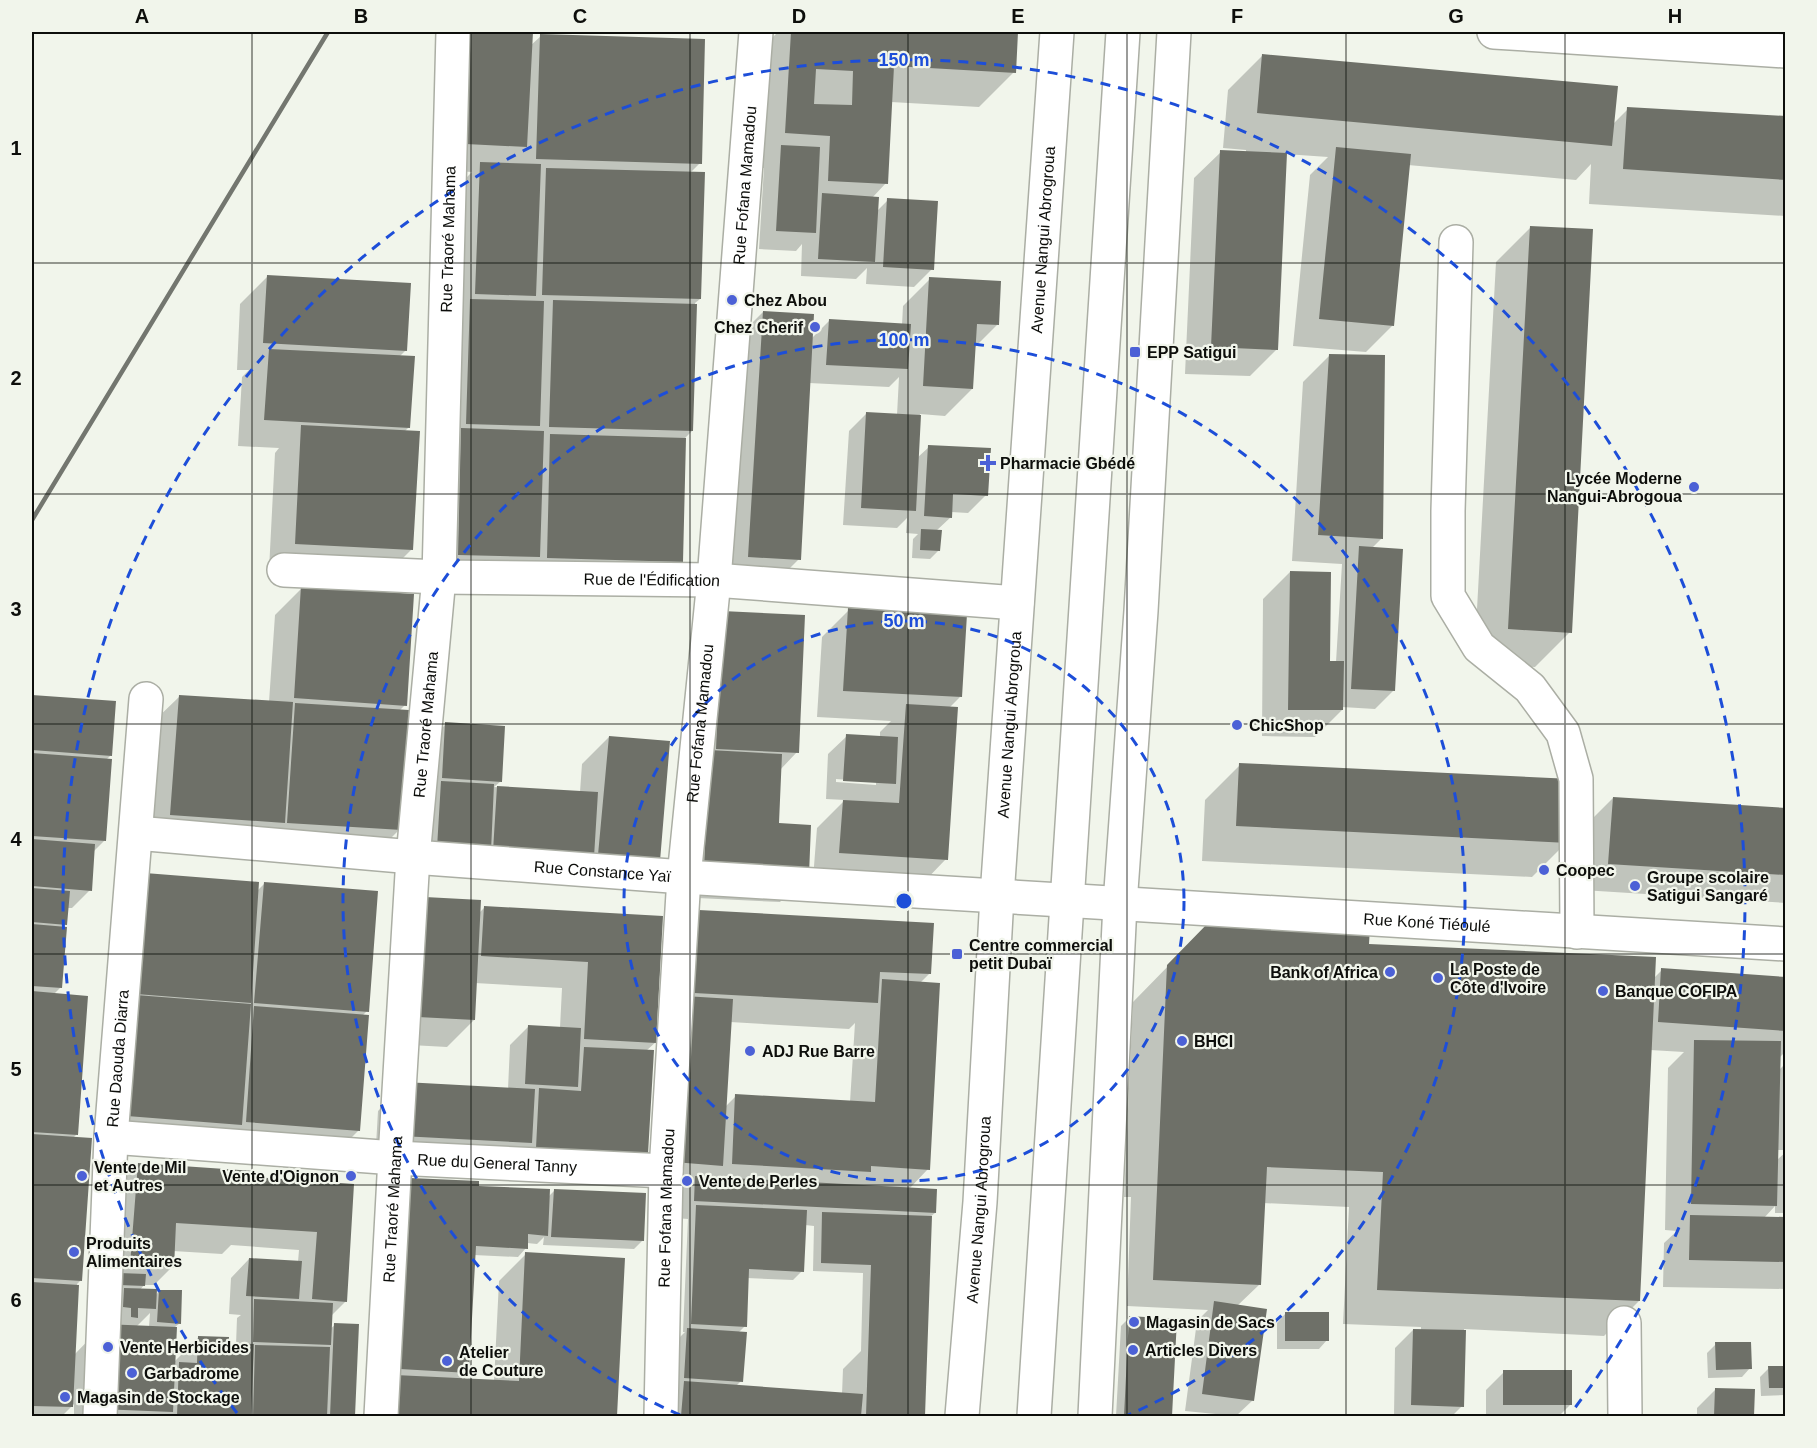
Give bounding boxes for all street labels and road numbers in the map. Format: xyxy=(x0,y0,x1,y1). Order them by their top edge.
street label: Rue Fofana Mamadou xyxy=(730,105,759,265)
street label: Avenue Nangui Abrogroua xyxy=(1028,146,1058,334)
street label: Rue Traoré Mahama xyxy=(438,166,459,313)
street label: Rue de l'Édification xyxy=(583,570,721,589)
street label: Avenue Nangui Abrogroua xyxy=(994,630,1024,819)
street label: Rue Fofana Mamadou xyxy=(684,643,716,804)
street label: Rue Traoré Mahama xyxy=(411,651,441,798)
street label: Rue Constance Yaï xyxy=(533,858,672,885)
street label: Rue Koné Tiéoulé xyxy=(1363,910,1491,935)
street label: Rue Daouda Diarra xyxy=(104,989,132,1128)
street label: Avenue Nangui Abrogroua xyxy=(964,1116,994,1304)
street label: Rue Fofana Mamadou xyxy=(656,1128,678,1288)
street label: Rue Traoré Mahama xyxy=(380,1135,405,1283)
street label: Rue du General Tanny xyxy=(417,1151,577,1176)

